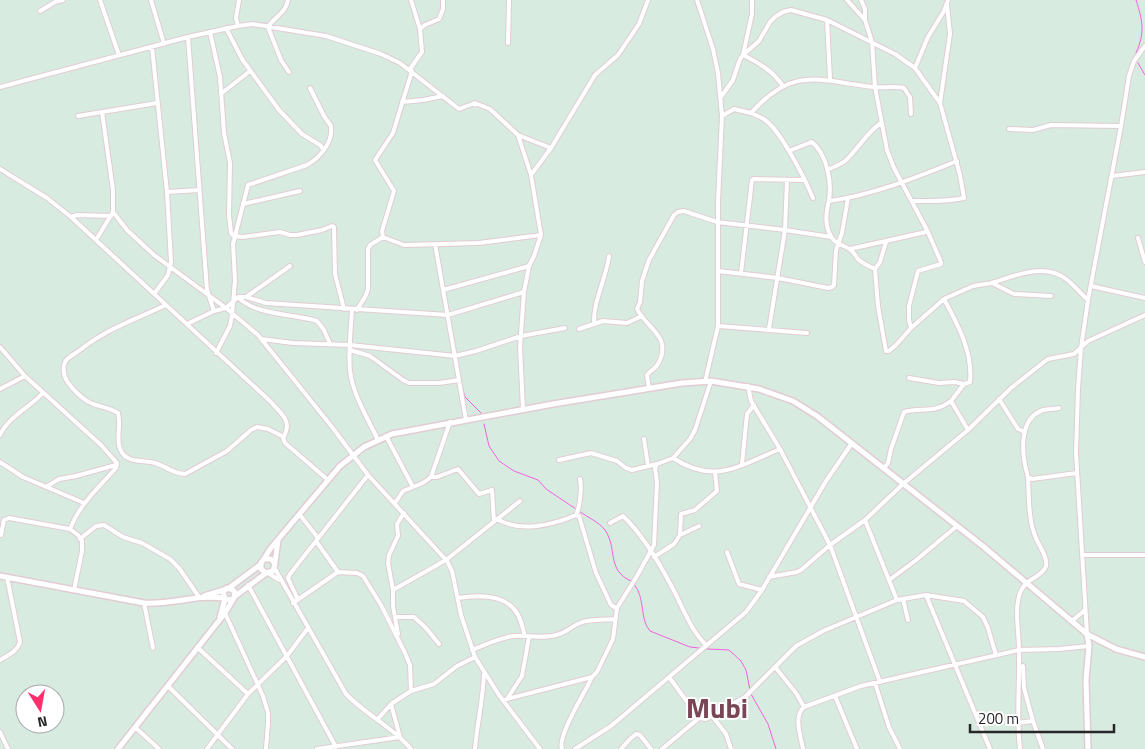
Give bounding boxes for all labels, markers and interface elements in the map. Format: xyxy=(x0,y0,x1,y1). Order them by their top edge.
north arrow xyxy=(15,684,65,734)
district label: Mubi xyxy=(686,686,748,729)
scale bar xyxy=(970,702,1114,734)
text: 200 m xyxy=(978,707,1019,730)
text: N xyxy=(36,711,49,733)

